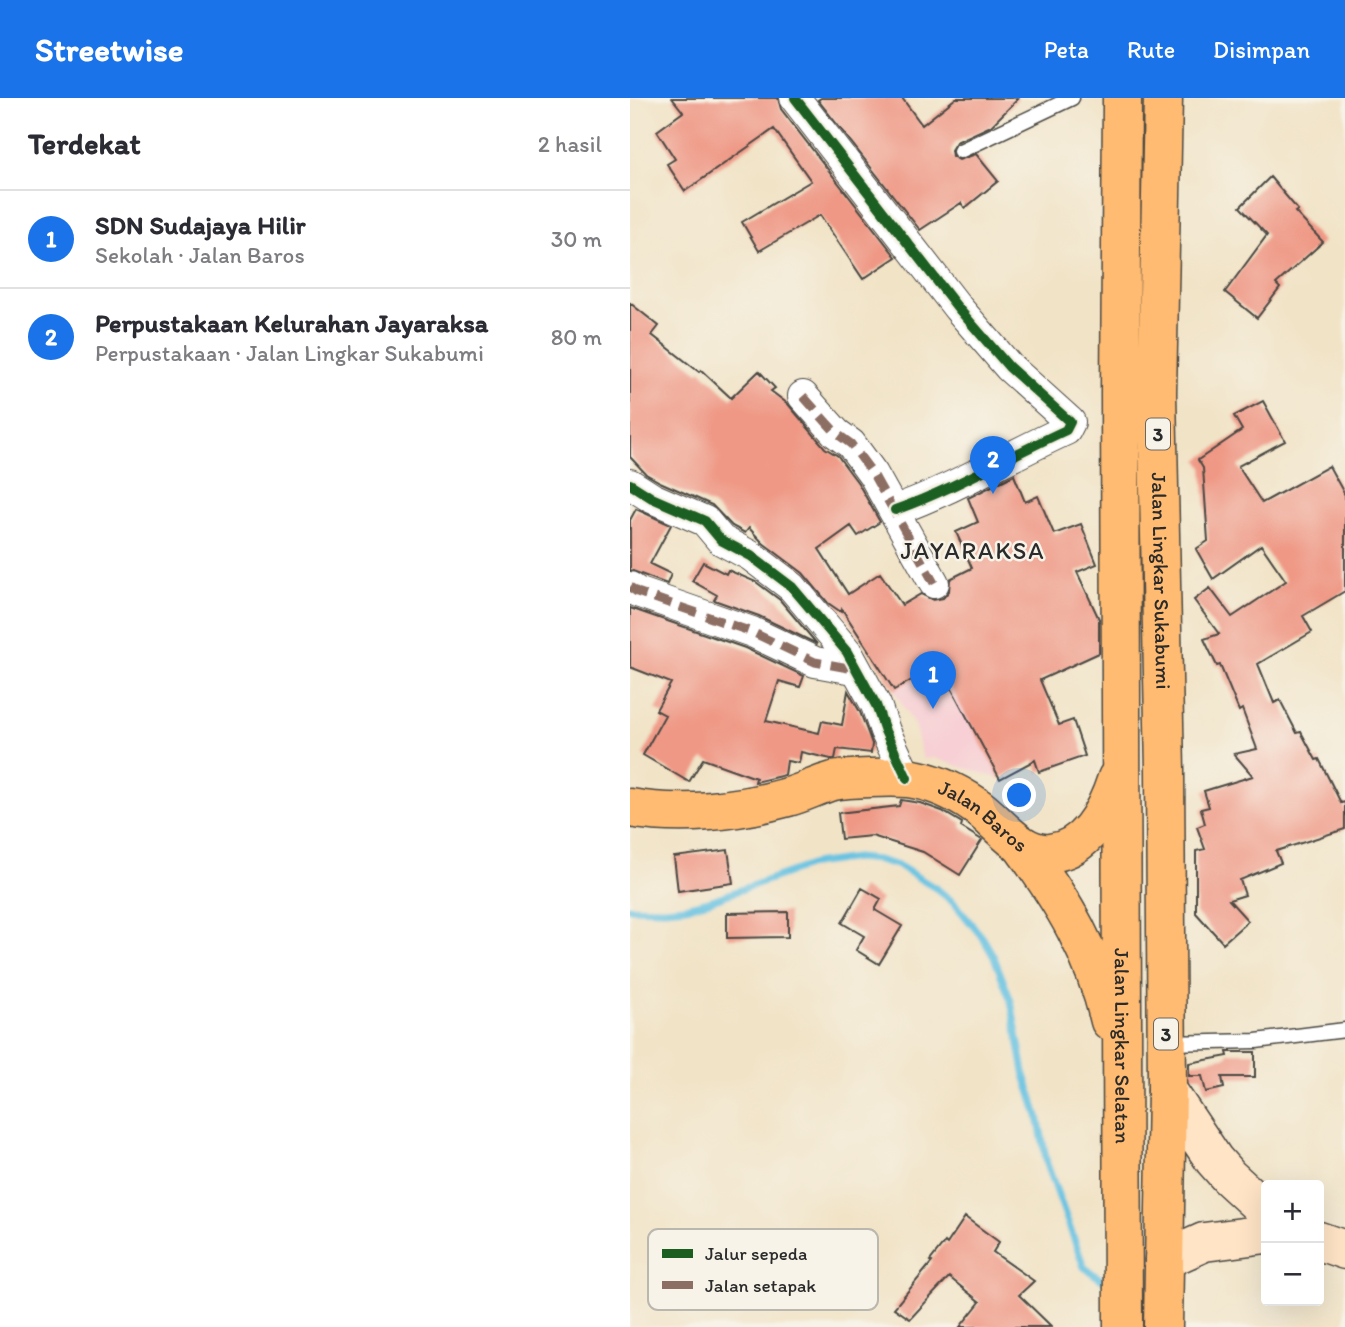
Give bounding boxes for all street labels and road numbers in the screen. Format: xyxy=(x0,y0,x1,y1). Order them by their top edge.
road number: 3 xyxy=(1146,418,1170,450)
street label: Jalan Lingkar Sukabumi xyxy=(1147,472,1176,690)
street label: Jalan Baros xyxy=(935,774,1032,857)
street label: Jalan Lingkar Selatan xyxy=(1110,948,1135,1144)
road number: 3 xyxy=(1154,1018,1178,1050)

